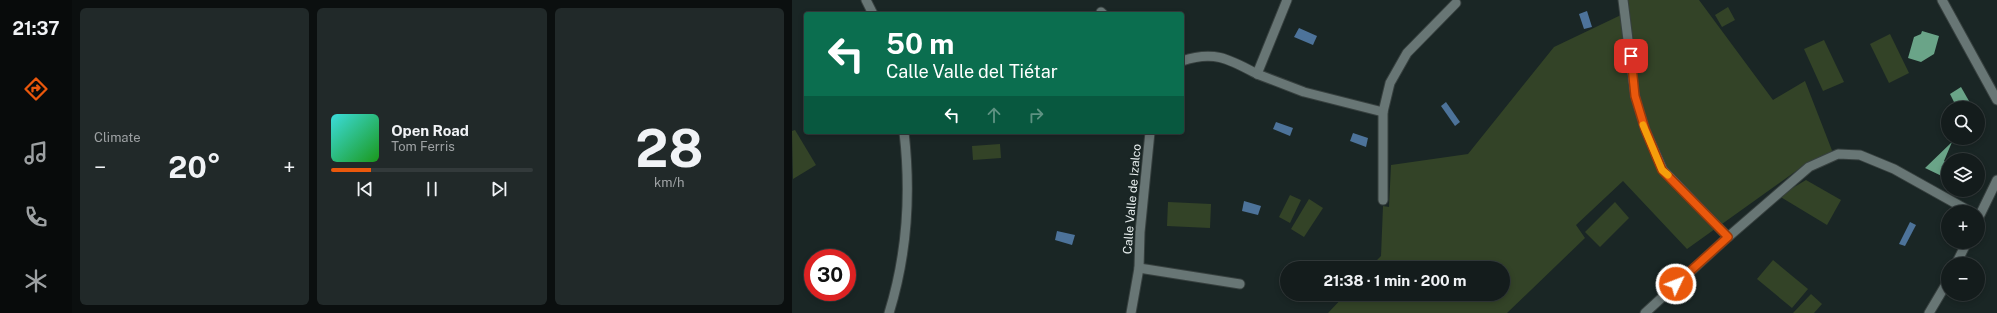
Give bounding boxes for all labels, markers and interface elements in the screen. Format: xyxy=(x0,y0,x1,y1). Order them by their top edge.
text: 21:37 xyxy=(13,18,59,39)
text: 50 m xyxy=(886,27,954,60)
icon: left xyxy=(820,28,872,80)
pin xyxy=(1614,39,1648,73)
icon: arrive xyxy=(1620,45,1642,67)
text: Calle Valle del Tiétar xyxy=(886,61,1058,82)
icon: directions xyxy=(22,75,50,103)
map controls xyxy=(1941,101,1985,301)
button: search xyxy=(1941,101,1985,145)
icon: left xyxy=(941,104,963,126)
icon: ahead xyxy=(983,104,1005,126)
icon: right xyxy=(1025,104,1047,126)
text: 28 xyxy=(635,118,703,179)
text: Open Road xyxy=(391,122,469,139)
text: Climate xyxy=(94,130,141,145)
icon: music xyxy=(22,139,50,167)
text: Tom Ferris xyxy=(391,139,455,154)
street label: Calle Valle de Izalco xyxy=(1120,143,1144,255)
text: 20° xyxy=(168,149,221,185)
button: layers xyxy=(1941,153,1985,197)
text: − xyxy=(94,154,106,180)
text: + xyxy=(283,154,295,180)
text: km/h xyxy=(654,175,685,190)
icon: previous xyxy=(354,178,376,200)
icon: pause xyxy=(421,178,443,200)
icon: next xyxy=(488,178,510,200)
icon: phone xyxy=(22,203,50,231)
button: + xyxy=(1941,205,1985,249)
speed limit sign: 30 xyxy=(804,249,856,301)
button: − xyxy=(1941,257,1985,301)
position arrow xyxy=(1655,263,1697,305)
icon: climate xyxy=(22,267,50,295)
text: 21:38 · 1 min · 200 m xyxy=(1324,272,1467,289)

